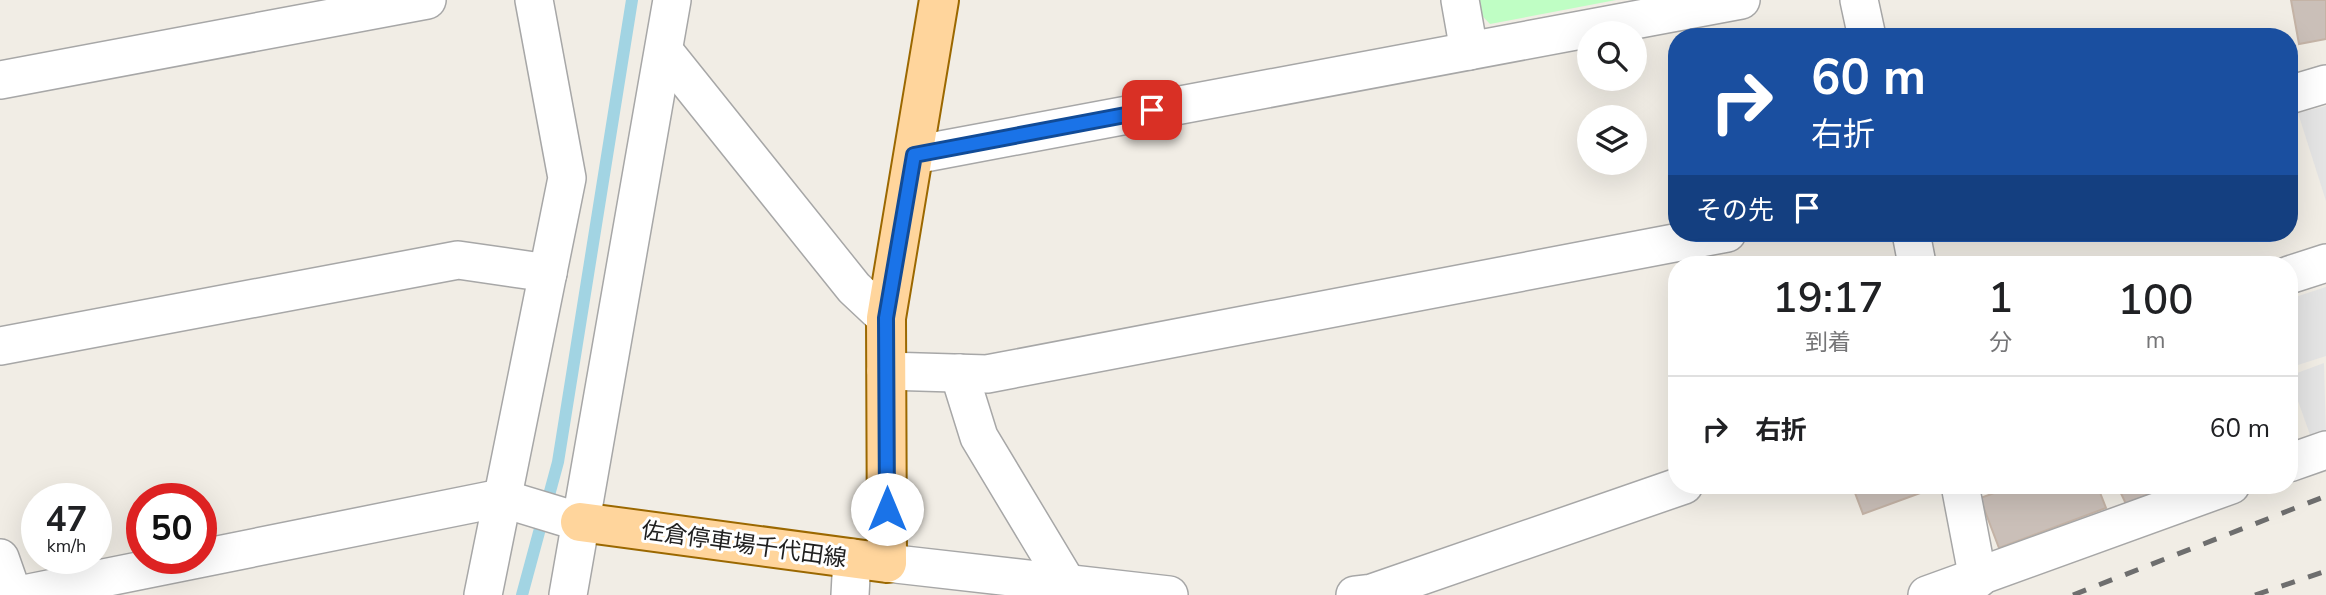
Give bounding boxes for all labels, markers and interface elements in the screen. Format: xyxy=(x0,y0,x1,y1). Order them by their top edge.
map controls xyxy=(1577,21,1647,175)
button: search xyxy=(1577,21,1647,91)
text: 60 m xyxy=(1811,44,1926,111)
icon: right xyxy=(1696,56,1787,147)
pin xyxy=(1122,80,1182,140)
icon: arrive xyxy=(1133,91,1171,129)
button: layers xyxy=(1577,105,1647,175)
text: 右折 xyxy=(1811,113,1875,156)
icon: arrive xyxy=(1788,189,1826,227)
text: その先 xyxy=(1696,193,1774,228)
text: 19:17 xyxy=(1773,270,1883,327)
text: 1 xyxy=(1988,270,2013,327)
text: 100 xyxy=(2118,272,2193,329)
text: m xyxy=(2146,325,2165,356)
text: 到着 xyxy=(1805,327,1851,358)
text: 分 xyxy=(1989,327,2012,358)
icon: right xyxy=(1696,410,1734,448)
text: 60 m xyxy=(2210,411,2270,446)
text: 右折 xyxy=(1755,413,1807,448)
position arrow xyxy=(850,472,924,546)
speed limit sign: 50 xyxy=(126,483,217,574)
text: 47 xyxy=(45,496,88,543)
street label: 佐倉停車場千代田線 xyxy=(639,515,849,574)
text: km/h xyxy=(47,534,86,558)

